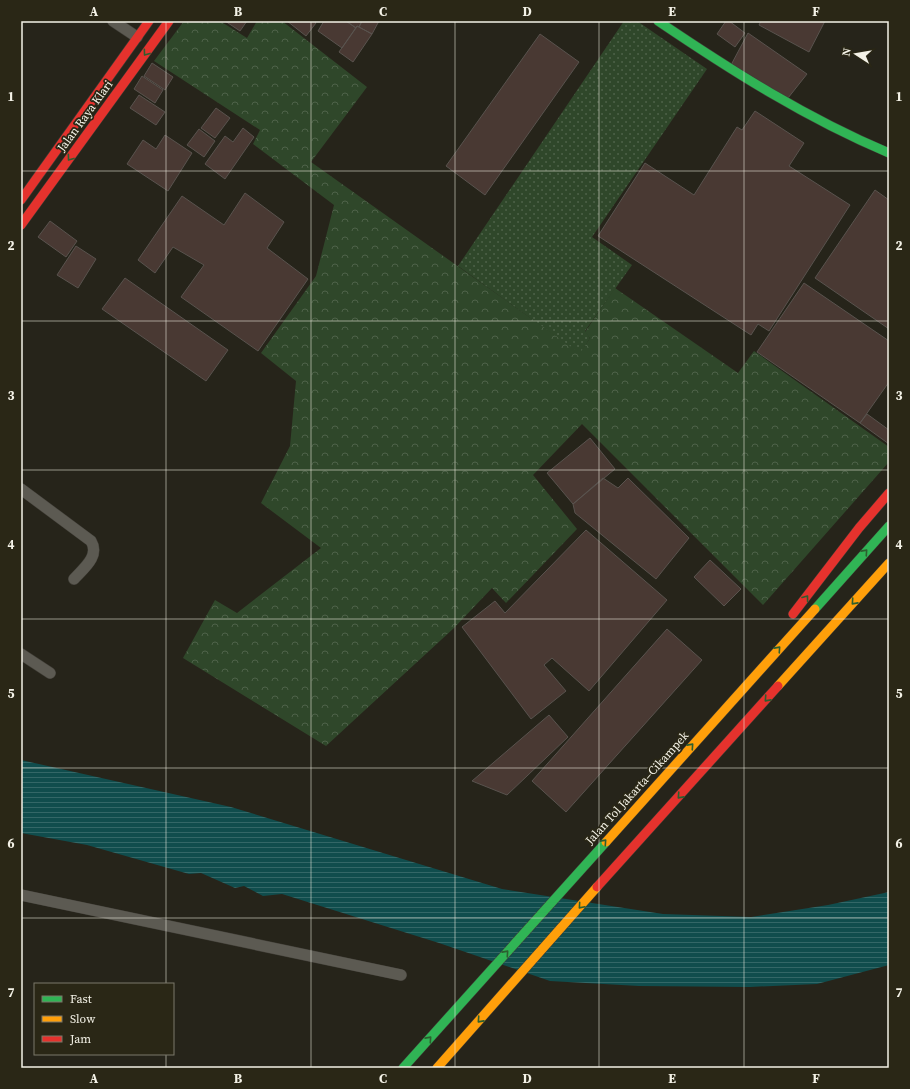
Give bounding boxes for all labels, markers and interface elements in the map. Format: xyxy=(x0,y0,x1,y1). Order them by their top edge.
text: A xyxy=(90,3,99,20)
text: B xyxy=(234,3,243,20)
text: C xyxy=(379,3,387,20)
text: D xyxy=(522,3,532,20)
text: E xyxy=(668,3,676,20)
text: F xyxy=(812,3,820,20)
north arrow xyxy=(836,34,876,74)
text: N xyxy=(839,47,855,58)
one-way arrow xyxy=(144,48,151,55)
street label: Jalan Raya Klari xyxy=(53,77,117,156)
text: 1 xyxy=(7,88,15,105)
text: 1 xyxy=(895,88,903,105)
one-way arrow xyxy=(68,153,75,160)
text: 2 xyxy=(7,237,15,254)
text: 2 xyxy=(895,237,903,254)
text: 3 xyxy=(7,387,15,404)
text: 3 xyxy=(895,387,903,404)
text: 4 xyxy=(7,536,15,553)
text: 4 xyxy=(895,536,903,553)
one-way arrow xyxy=(860,550,867,557)
one-way arrow xyxy=(801,595,808,602)
one-way arrow xyxy=(851,597,858,605)
one-way arrow xyxy=(773,646,781,654)
text: 5 xyxy=(7,685,15,702)
text: 5 xyxy=(895,685,903,702)
one-way arrow xyxy=(764,694,771,702)
street label: Jalan Tol Jakarta–Cikampek xyxy=(581,728,692,849)
one-way arrow xyxy=(686,743,693,750)
one-way arrow xyxy=(677,791,684,798)
text: 6 xyxy=(7,835,15,852)
text: 6 xyxy=(895,835,903,852)
one-way arrow xyxy=(599,840,606,847)
one-way arrow xyxy=(579,901,586,908)
one-way arrow xyxy=(501,950,508,958)
legend xyxy=(34,983,174,1055)
text: 7 xyxy=(7,984,15,1001)
text: 7 xyxy=(895,984,903,1001)
text: Fast xyxy=(70,991,92,1007)
text: Slow xyxy=(70,1011,96,1027)
one-way arrow xyxy=(477,1015,484,1023)
text: Jam xyxy=(69,1031,91,1047)
one-way arrow xyxy=(425,1036,432,1044)
text: A xyxy=(90,1070,99,1087)
text: B xyxy=(234,1070,243,1087)
text: C xyxy=(379,1070,387,1087)
text: D xyxy=(522,1070,532,1087)
text: E xyxy=(668,1070,676,1087)
text: F xyxy=(812,1070,820,1087)

